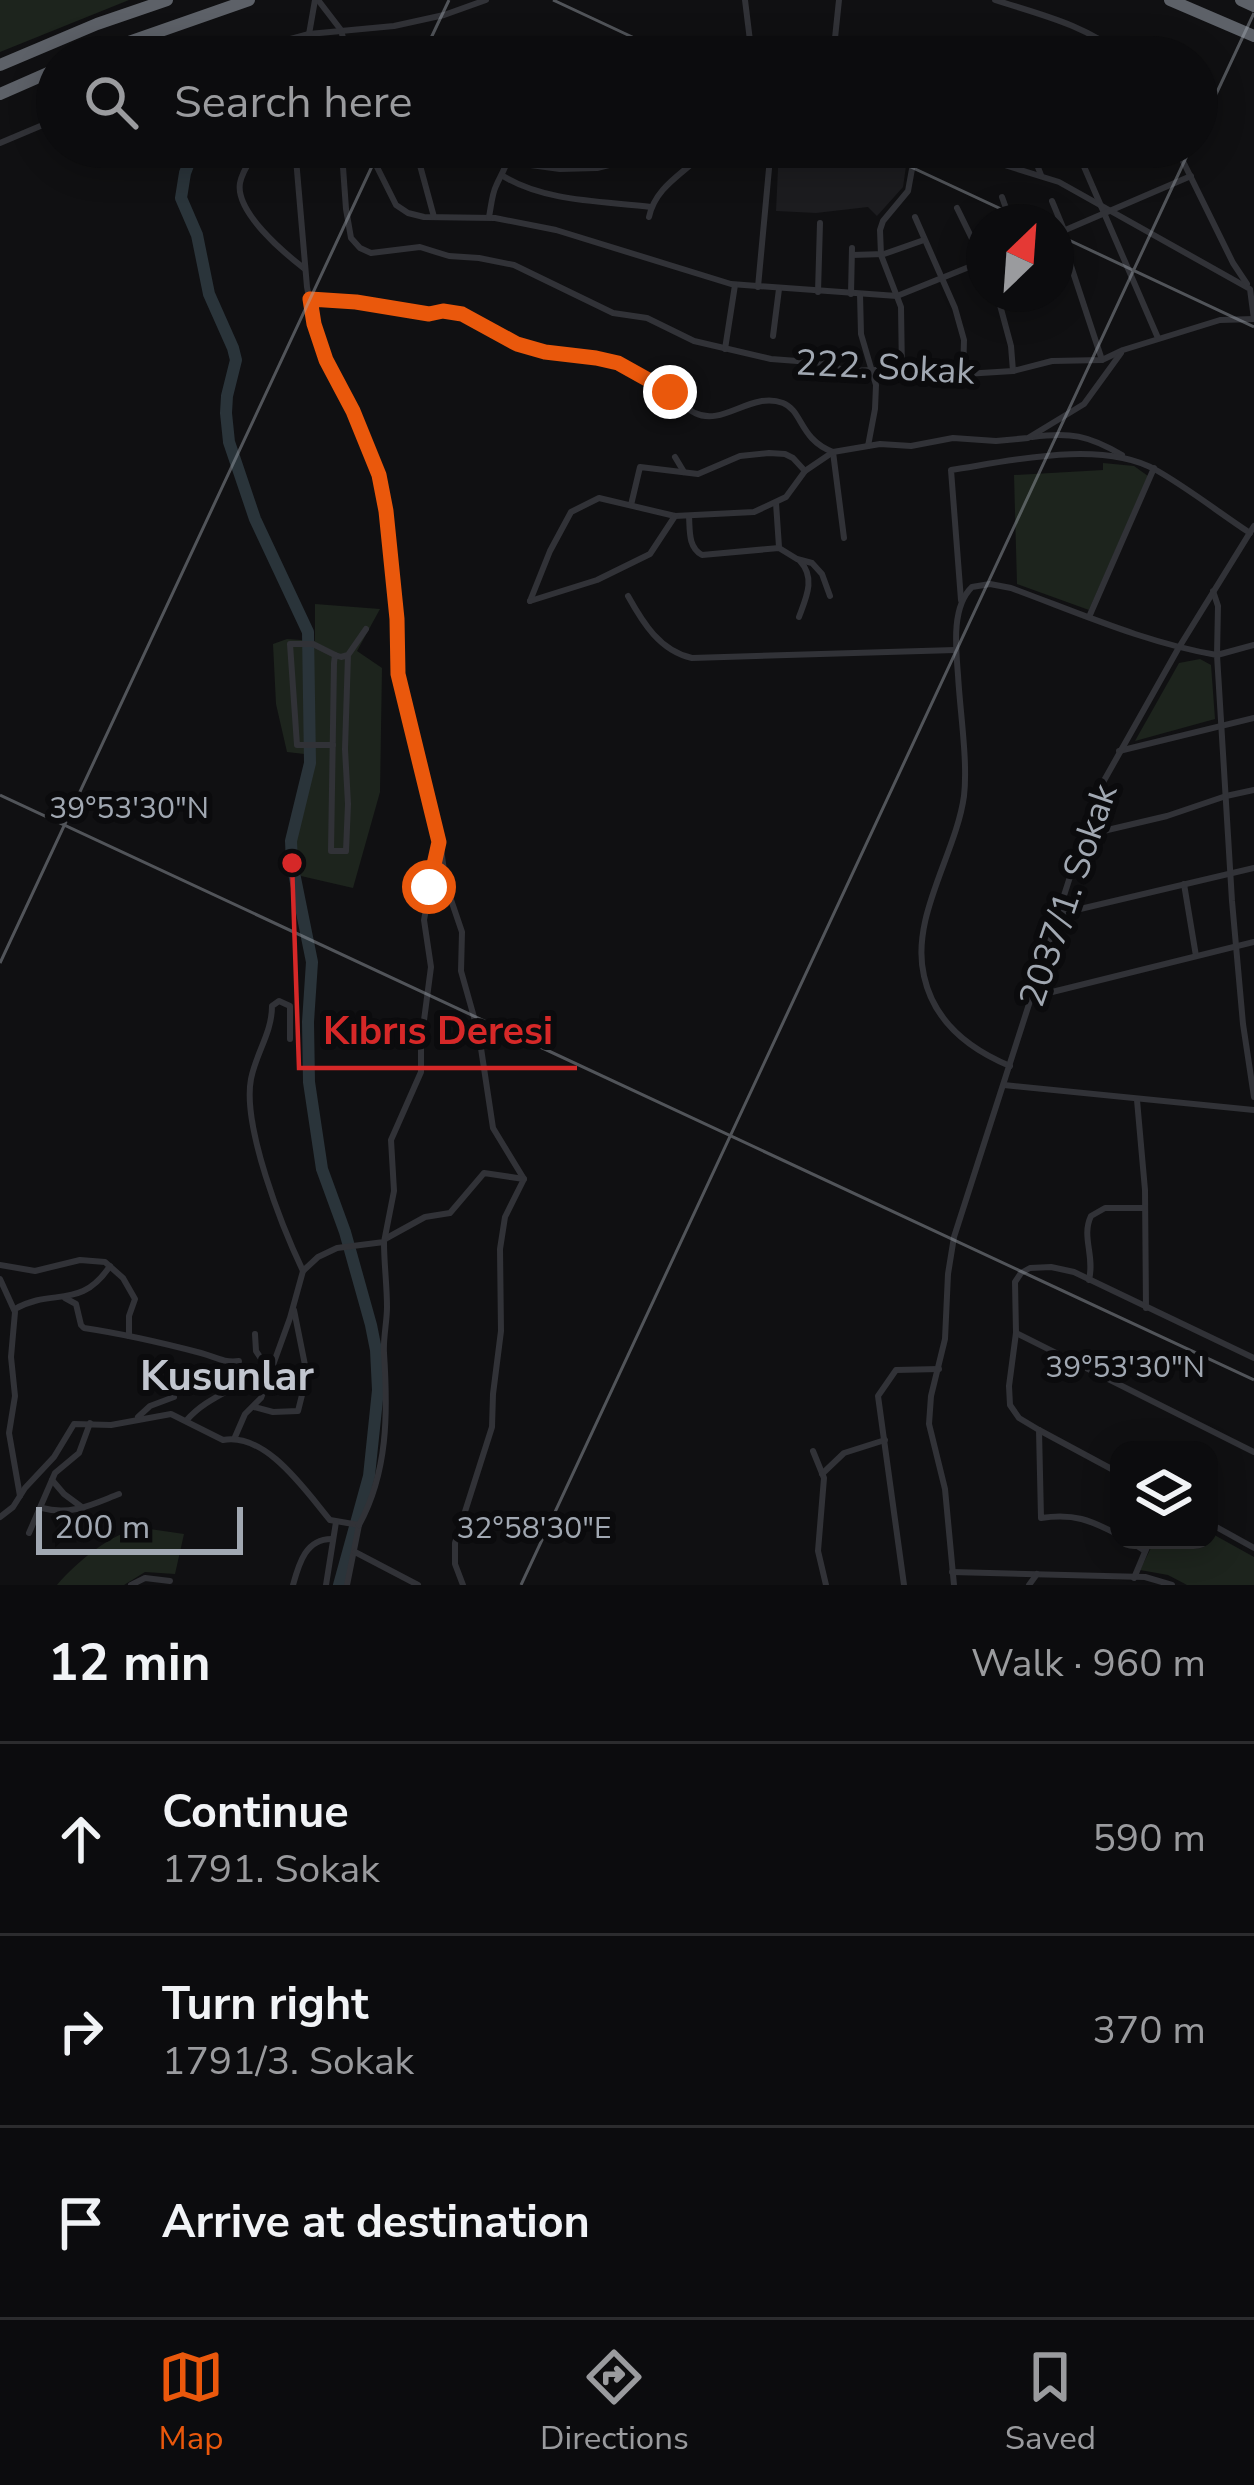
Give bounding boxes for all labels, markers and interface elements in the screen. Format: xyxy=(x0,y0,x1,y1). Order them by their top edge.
search box xyxy=(36,36,1218,168)
icon: search xyxy=(78,69,144,135)
text: Search here xyxy=(174,72,413,133)
north arrow xyxy=(966,204,1074,312)
street label: 222. Sokak xyxy=(794,338,977,397)
route end xyxy=(643,365,697,419)
street label: 2037/1. Sokak xyxy=(1007,777,1130,1013)
text: 39°53'30"N xyxy=(49,788,209,829)
route start xyxy=(402,860,456,914)
callout: Kıbrıs Deresi xyxy=(299,993,577,1068)
text: Kıbrıs Deresi xyxy=(323,1005,553,1058)
text: 39°53'30"N xyxy=(1045,1347,1205,1388)
district label: Kusunlar xyxy=(140,1348,315,1405)
map controls xyxy=(1110,1441,1218,1549)
button: layers xyxy=(1110,1441,1218,1549)
scale bar xyxy=(36,1501,243,1554)
text: 200 m xyxy=(54,1505,150,1550)
text: 32°58'30"E xyxy=(457,1508,611,1549)
text: 12 min xyxy=(48,1628,211,1698)
text: Walk · 960 m xyxy=(971,1637,1206,1690)
text: Continue xyxy=(162,1782,349,1843)
icon: ahead xyxy=(48,1806,114,1872)
text: 590 m xyxy=(1092,1812,1206,1865)
text: 1791. Sokak xyxy=(162,1843,380,1896)
text: Turn right xyxy=(162,1974,369,2035)
icon: right xyxy=(48,1998,114,2064)
text: 370 m xyxy=(1092,2004,1206,2057)
text: 1791/3. Sokak xyxy=(162,2035,414,2088)
icon: arrive xyxy=(48,2190,114,2256)
text: Arrive at destination xyxy=(162,2192,590,2253)
tab: Map xyxy=(158,2344,224,2461)
tab: Directions xyxy=(540,2344,689,2461)
tab: Saved xyxy=(1005,2344,1096,2461)

